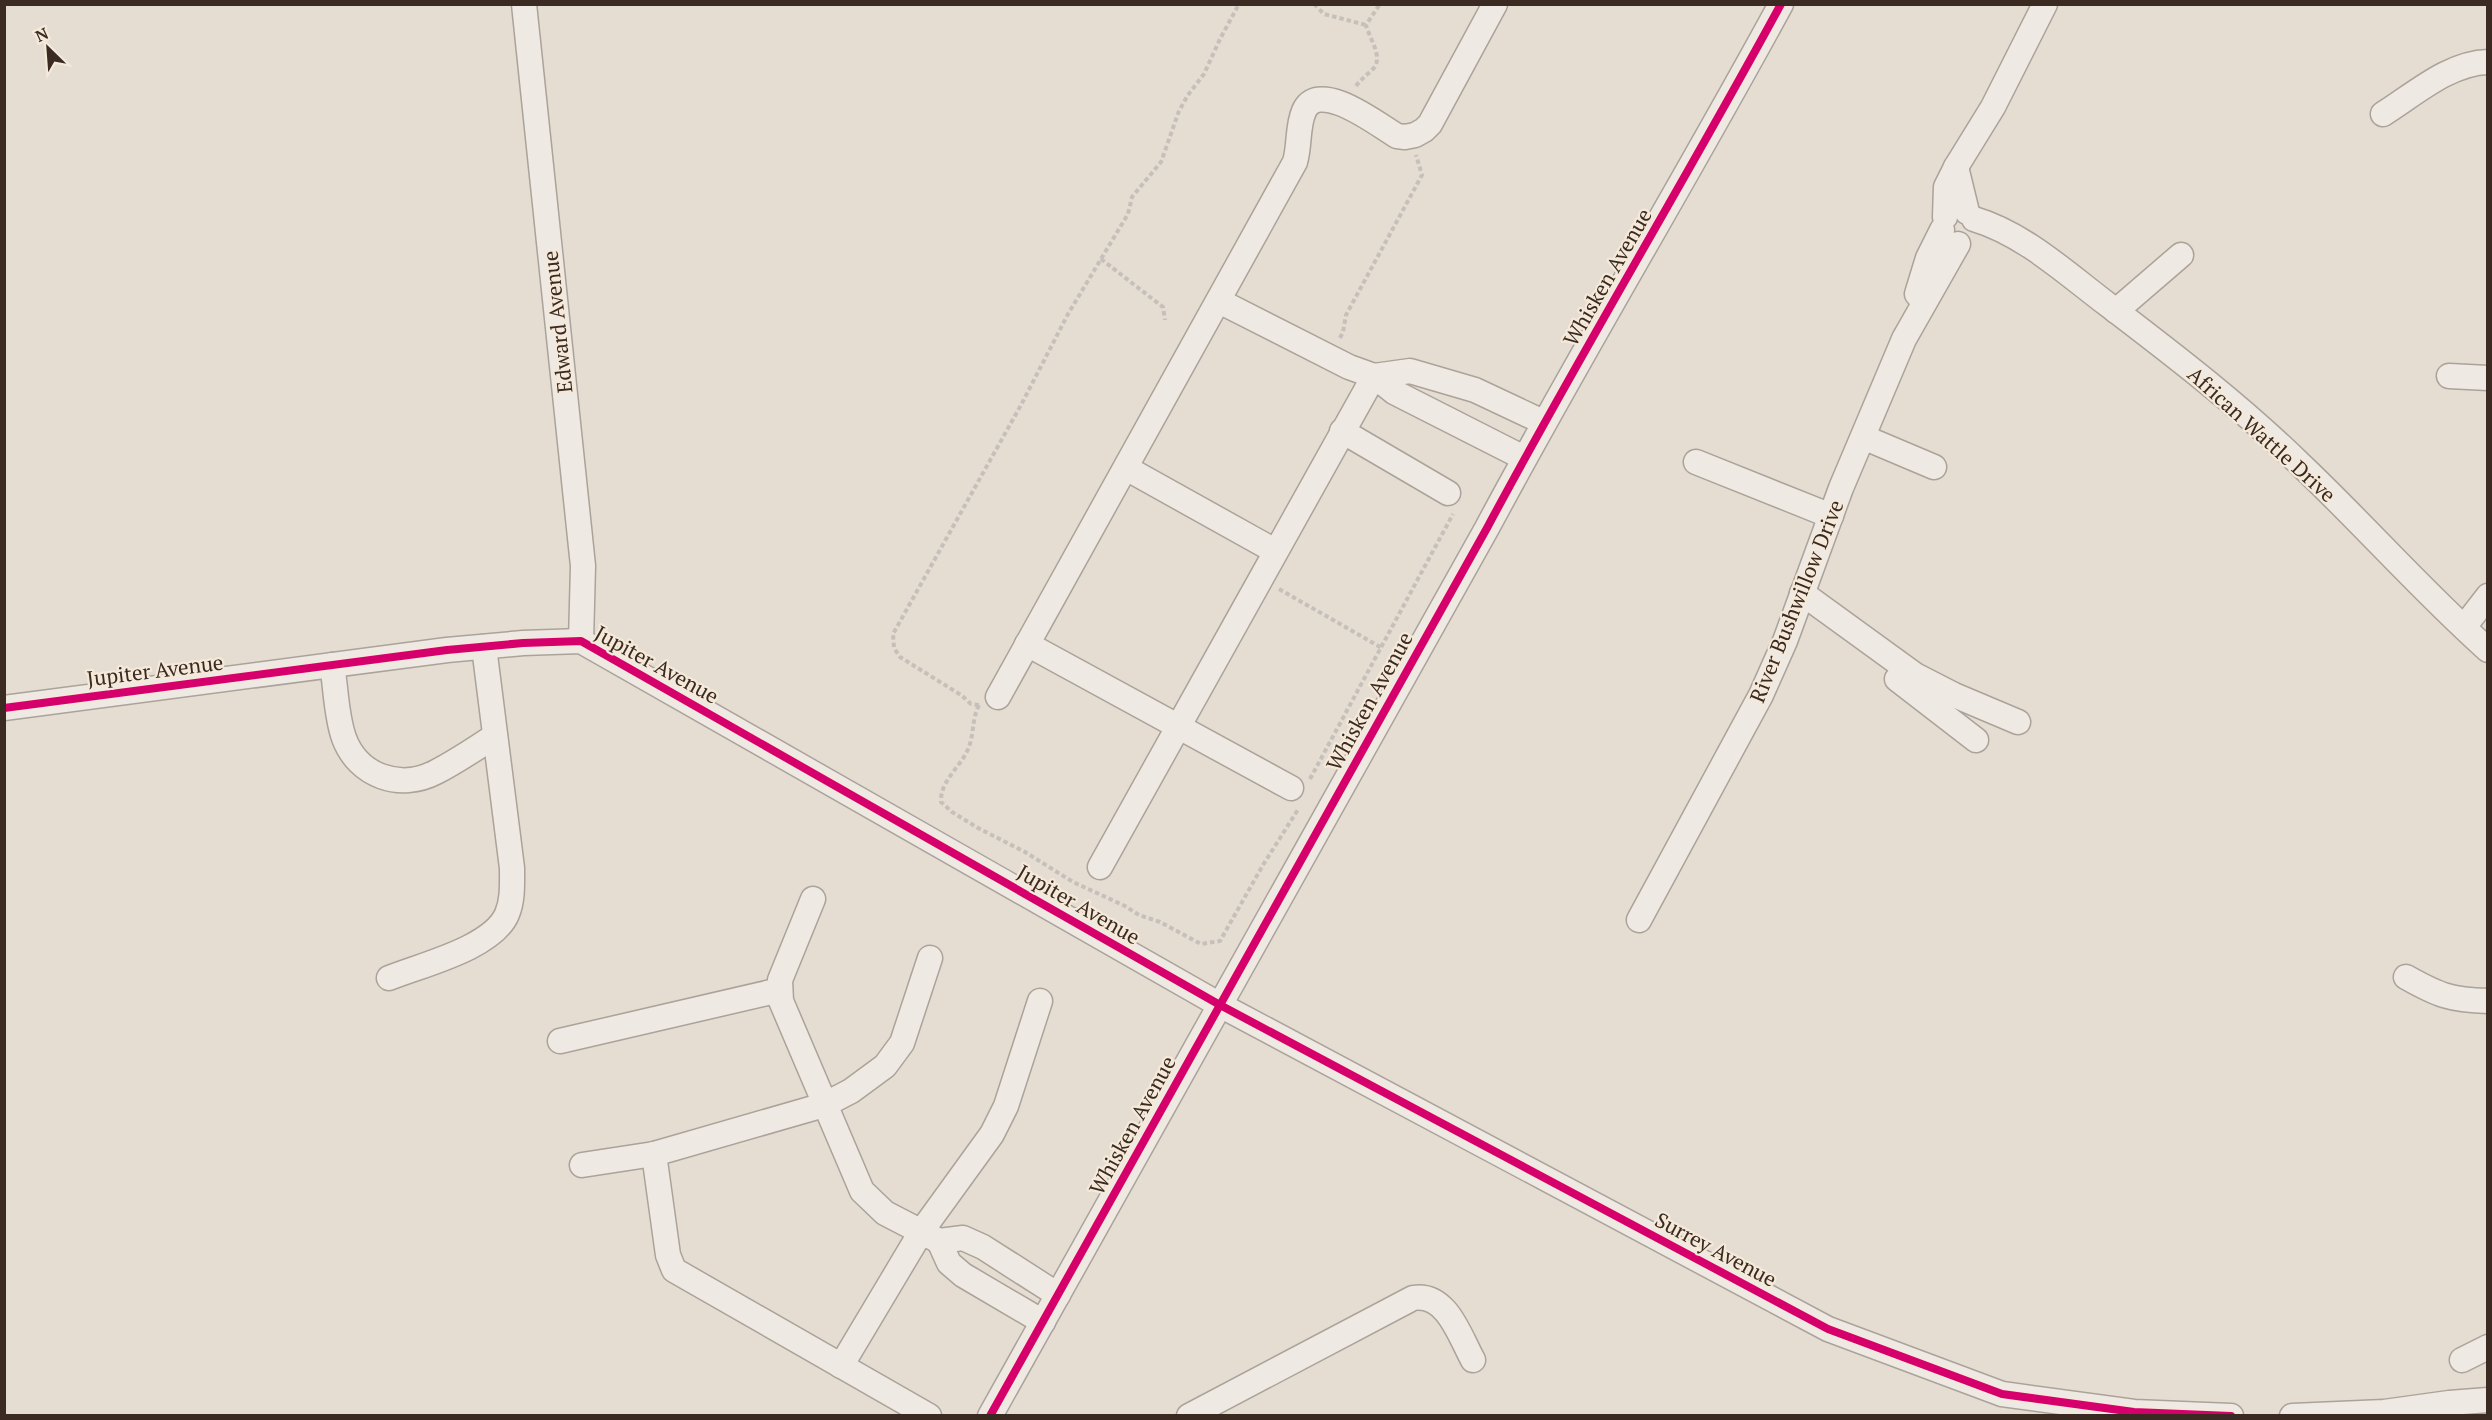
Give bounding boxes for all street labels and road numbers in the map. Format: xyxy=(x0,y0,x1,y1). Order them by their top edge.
street label: Whisken Avenue xyxy=(1556,203,1658,351)
street label: Edward Avenue xyxy=(536,249,578,395)
street label: African Wattle Drive xyxy=(2182,360,2342,508)
street label: River Bushwillow Drive xyxy=(1743,496,1849,706)
street label: Jupiter Avenue xyxy=(590,618,724,710)
street label: Whisken Avenue xyxy=(1319,627,1419,775)
street label: Jupiter Avenue xyxy=(85,648,225,692)
street label: Jupiter Avenue xyxy=(1013,858,1145,950)
street label: Whisken Avenue xyxy=(1082,1051,1182,1199)
street label: Surrey Avenue xyxy=(1650,1205,1782,1293)

